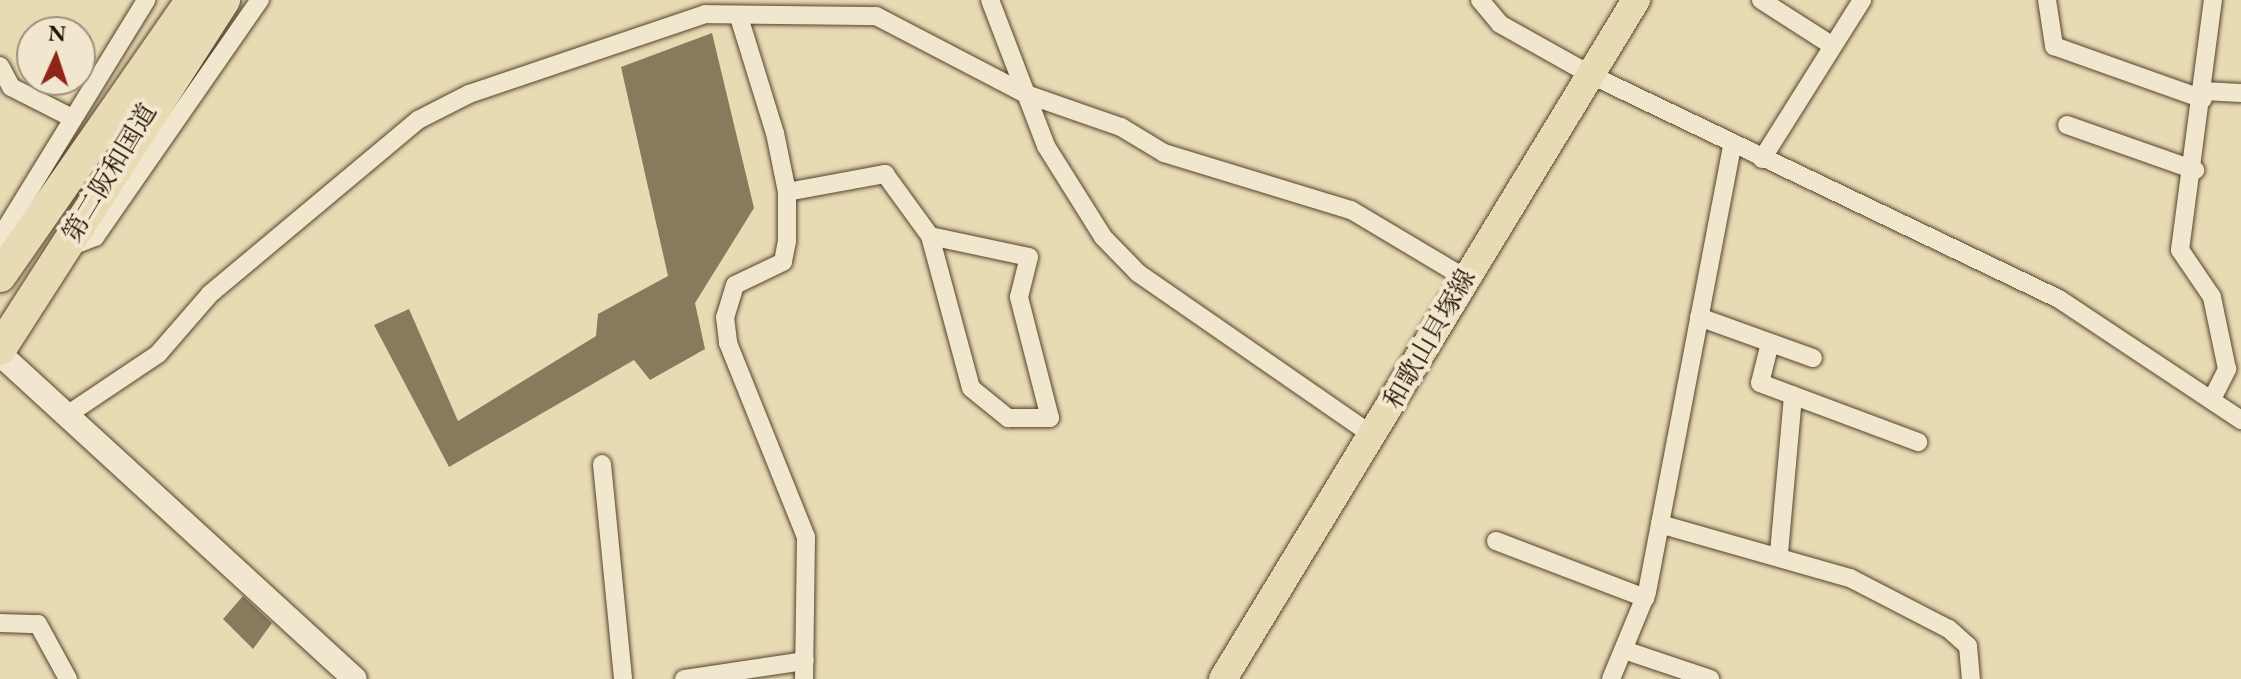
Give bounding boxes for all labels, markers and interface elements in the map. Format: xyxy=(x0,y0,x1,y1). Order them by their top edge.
north arrow xyxy=(16,16,96,96)
text: N xyxy=(48,19,67,48)
street label: 第二阪和国道 xyxy=(56,98,164,248)
street label: 和歌山貝塚線 xyxy=(1377,264,1483,414)

